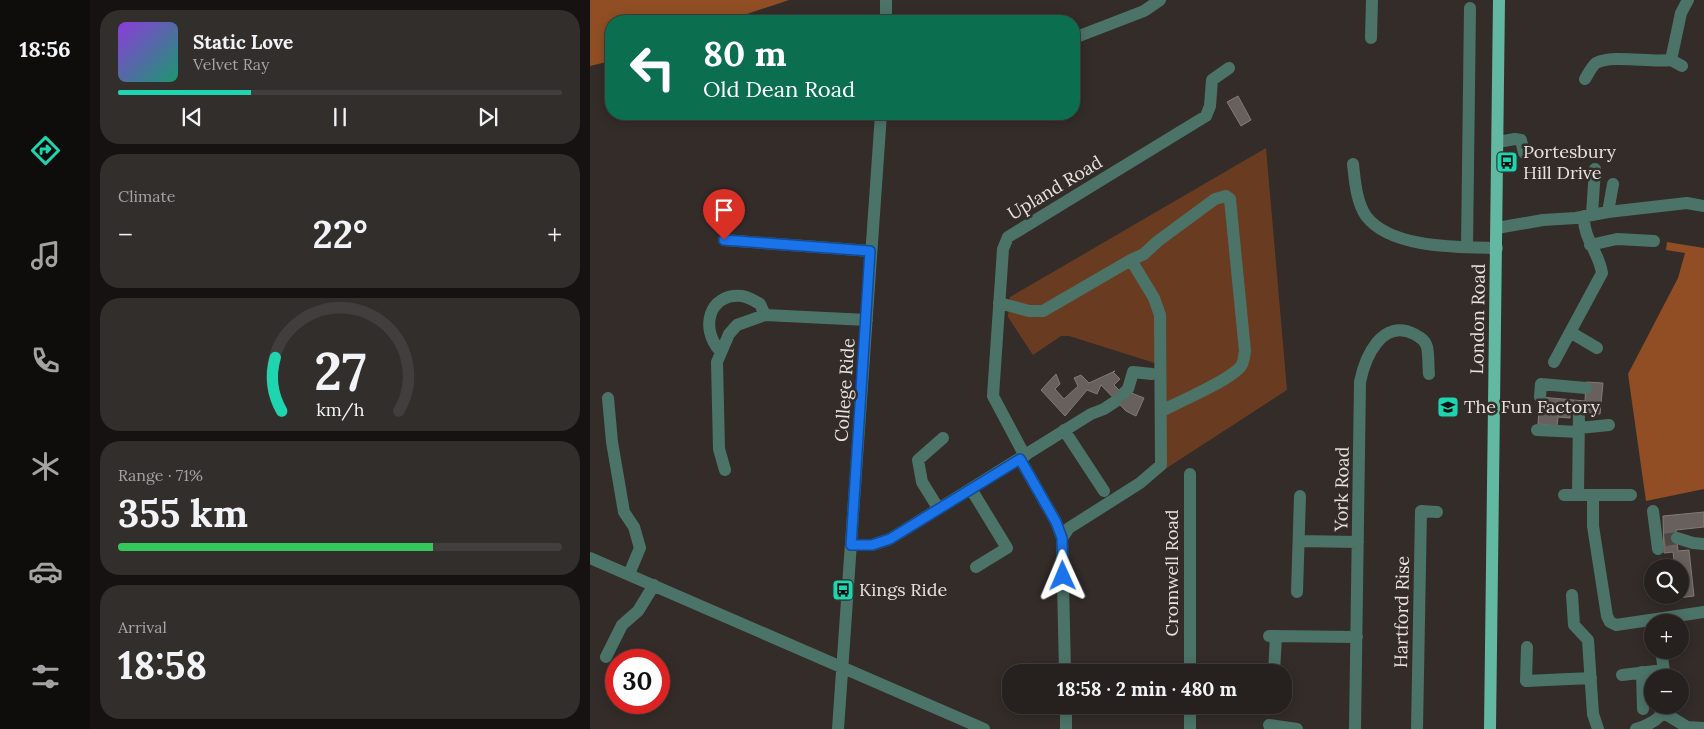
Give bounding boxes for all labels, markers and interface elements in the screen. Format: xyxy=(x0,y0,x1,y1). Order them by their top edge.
text: Static Love xyxy=(193,30,293,54)
text: 80 m xyxy=(703,31,787,76)
text: 18:56 xyxy=(19,35,71,63)
icon: left xyxy=(620,35,685,100)
text: Velvet Ray xyxy=(193,54,269,74)
text: Old Dean Road xyxy=(703,75,855,103)
icon: previous xyxy=(178,103,206,131)
icon: pause xyxy=(326,103,354,131)
icon: next xyxy=(474,103,502,131)
icon: directions xyxy=(28,133,63,168)
place label: Portesbury Hill Drive xyxy=(1523,140,1617,184)
street label: Upland Road xyxy=(1003,150,1107,225)
bus stop icon: Portesbury Hill Drive xyxy=(1495,150,1519,174)
text: Climate xyxy=(118,186,175,206)
pin xyxy=(703,189,745,240)
icon: arrive xyxy=(710,196,738,224)
text: 22° xyxy=(312,210,368,258)
text: − xyxy=(118,217,133,253)
text: + xyxy=(547,217,562,253)
icon: music xyxy=(28,238,63,273)
street label: London Road xyxy=(1465,263,1490,374)
street label: College Ride xyxy=(829,337,860,443)
text: 27 xyxy=(314,338,366,404)
icon: phone xyxy=(28,343,63,378)
school or university icon: The Fun Factory xyxy=(1436,395,1460,419)
place label: The Fun Factory xyxy=(1464,395,1600,418)
text: km/h xyxy=(316,398,364,421)
street label: York Road xyxy=(1329,446,1354,532)
icon: climate xyxy=(28,449,63,484)
text: Range · 71% xyxy=(118,465,203,485)
text: 355 km xyxy=(118,489,248,537)
street label: Cromwell Road xyxy=(1160,509,1183,637)
position arrow xyxy=(1036,549,1088,601)
icon: car xyxy=(28,554,63,589)
street label: Hartford Rise xyxy=(1389,555,1414,668)
map controls xyxy=(1644,559,1689,714)
button: search xyxy=(1644,559,1689,604)
bus stop icon: Kings Ride xyxy=(831,578,855,602)
place label: Kings Ride xyxy=(859,578,947,601)
button: + xyxy=(1644,614,1689,659)
text: Arrival xyxy=(118,617,167,637)
text: 18:58 xyxy=(118,641,207,689)
speed limit sign: 30 xyxy=(605,649,670,714)
icon: filters xyxy=(28,659,63,694)
button: − xyxy=(1644,669,1689,714)
text: 18:58 · 2 min · 480 m xyxy=(1057,677,1237,701)

